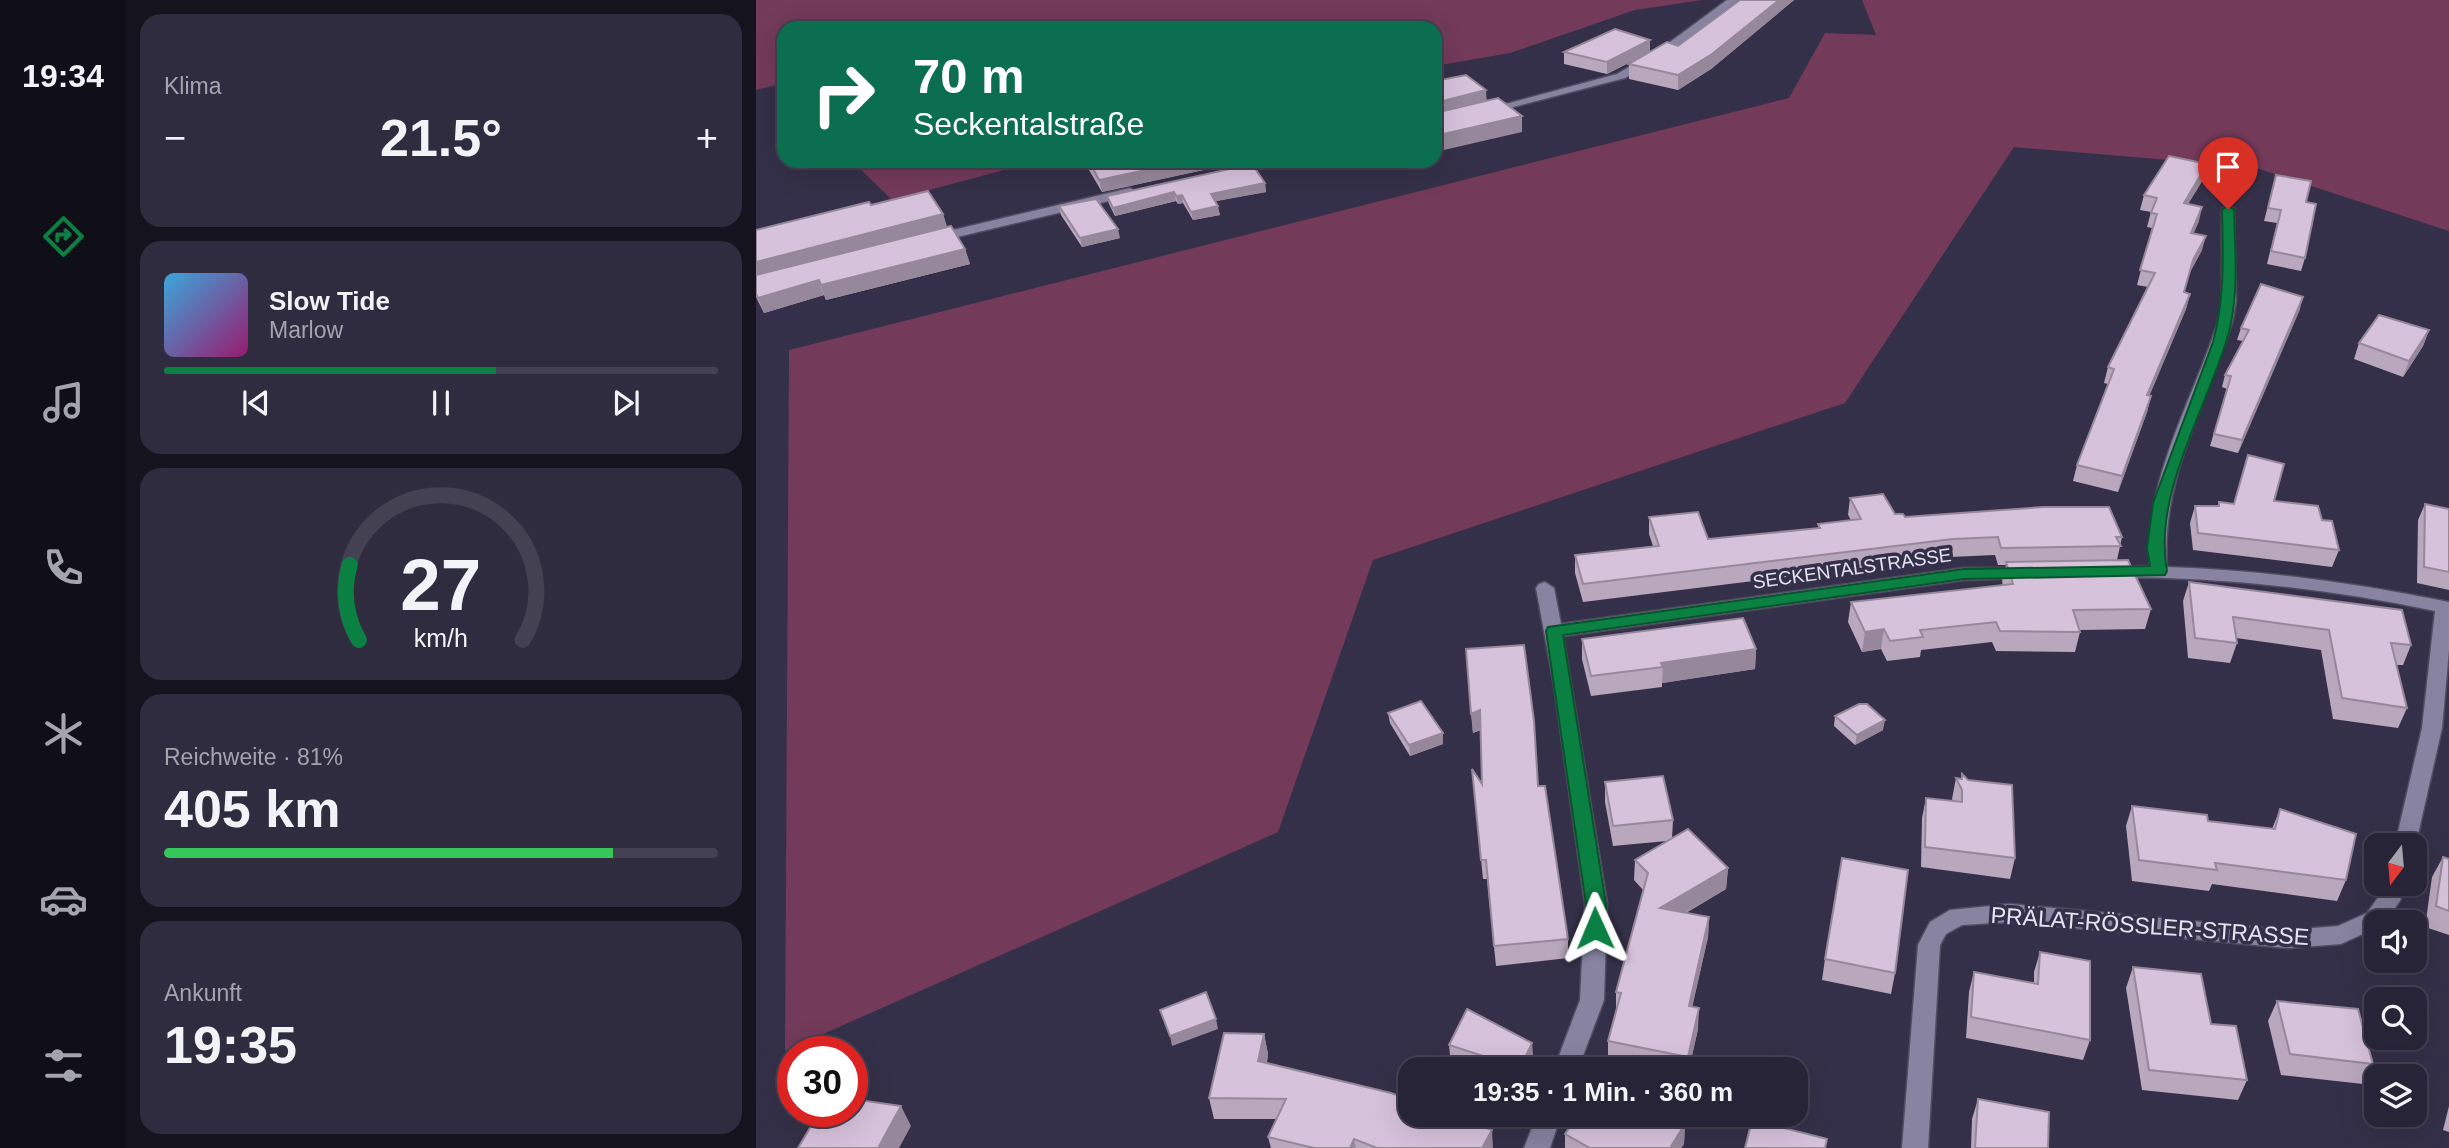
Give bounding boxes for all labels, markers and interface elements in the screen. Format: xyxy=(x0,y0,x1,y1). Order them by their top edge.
icon: right xyxy=(798,49,889,140)
text: 70 m xyxy=(913,49,1025,103)
text: 19:34 xyxy=(22,58,104,94)
text: Klima xyxy=(164,73,222,99)
text: Seckentalstraße xyxy=(913,106,1144,142)
text: 21.5° xyxy=(380,109,502,167)
text: − xyxy=(164,117,186,159)
text: + xyxy=(696,117,718,159)
pin xyxy=(2198,137,2258,209)
icon: arrive xyxy=(2209,148,2247,186)
icon: directions xyxy=(39,212,88,261)
text: Slow Tide xyxy=(269,286,390,316)
text: Marlow xyxy=(269,317,343,343)
icon: music xyxy=(39,378,88,427)
icon: previous xyxy=(237,384,275,422)
icon: pause xyxy=(422,384,460,422)
icon: next xyxy=(607,384,645,422)
icon: phone xyxy=(39,543,88,592)
text: 27 xyxy=(401,544,481,625)
street label: SECKENTALSTRASSE xyxy=(1751,544,1953,593)
text: km/h xyxy=(414,624,468,652)
icon: climate xyxy=(39,709,88,758)
text: Reichweite · 81% xyxy=(164,744,343,770)
text: 405 km xyxy=(164,780,340,838)
north arrow xyxy=(2364,833,2427,896)
map controls xyxy=(2364,833,2427,1127)
icon: car xyxy=(39,875,88,924)
position arrow xyxy=(1558,891,1632,965)
street label: PRÄLAT-RÖSSLER-STRASSE xyxy=(1990,902,2310,950)
button: sound xyxy=(2364,910,2427,973)
text: Ankunft xyxy=(164,980,242,1006)
button: search xyxy=(2364,987,2427,1050)
text: 19:35 xyxy=(164,1016,297,1074)
speed limit sign: 30 xyxy=(777,1036,868,1127)
icon: filters xyxy=(39,1041,88,1090)
button: layers xyxy=(2364,1064,2427,1127)
text: 19:35 · 1 Min. · 360 m xyxy=(1473,1077,1733,1107)

